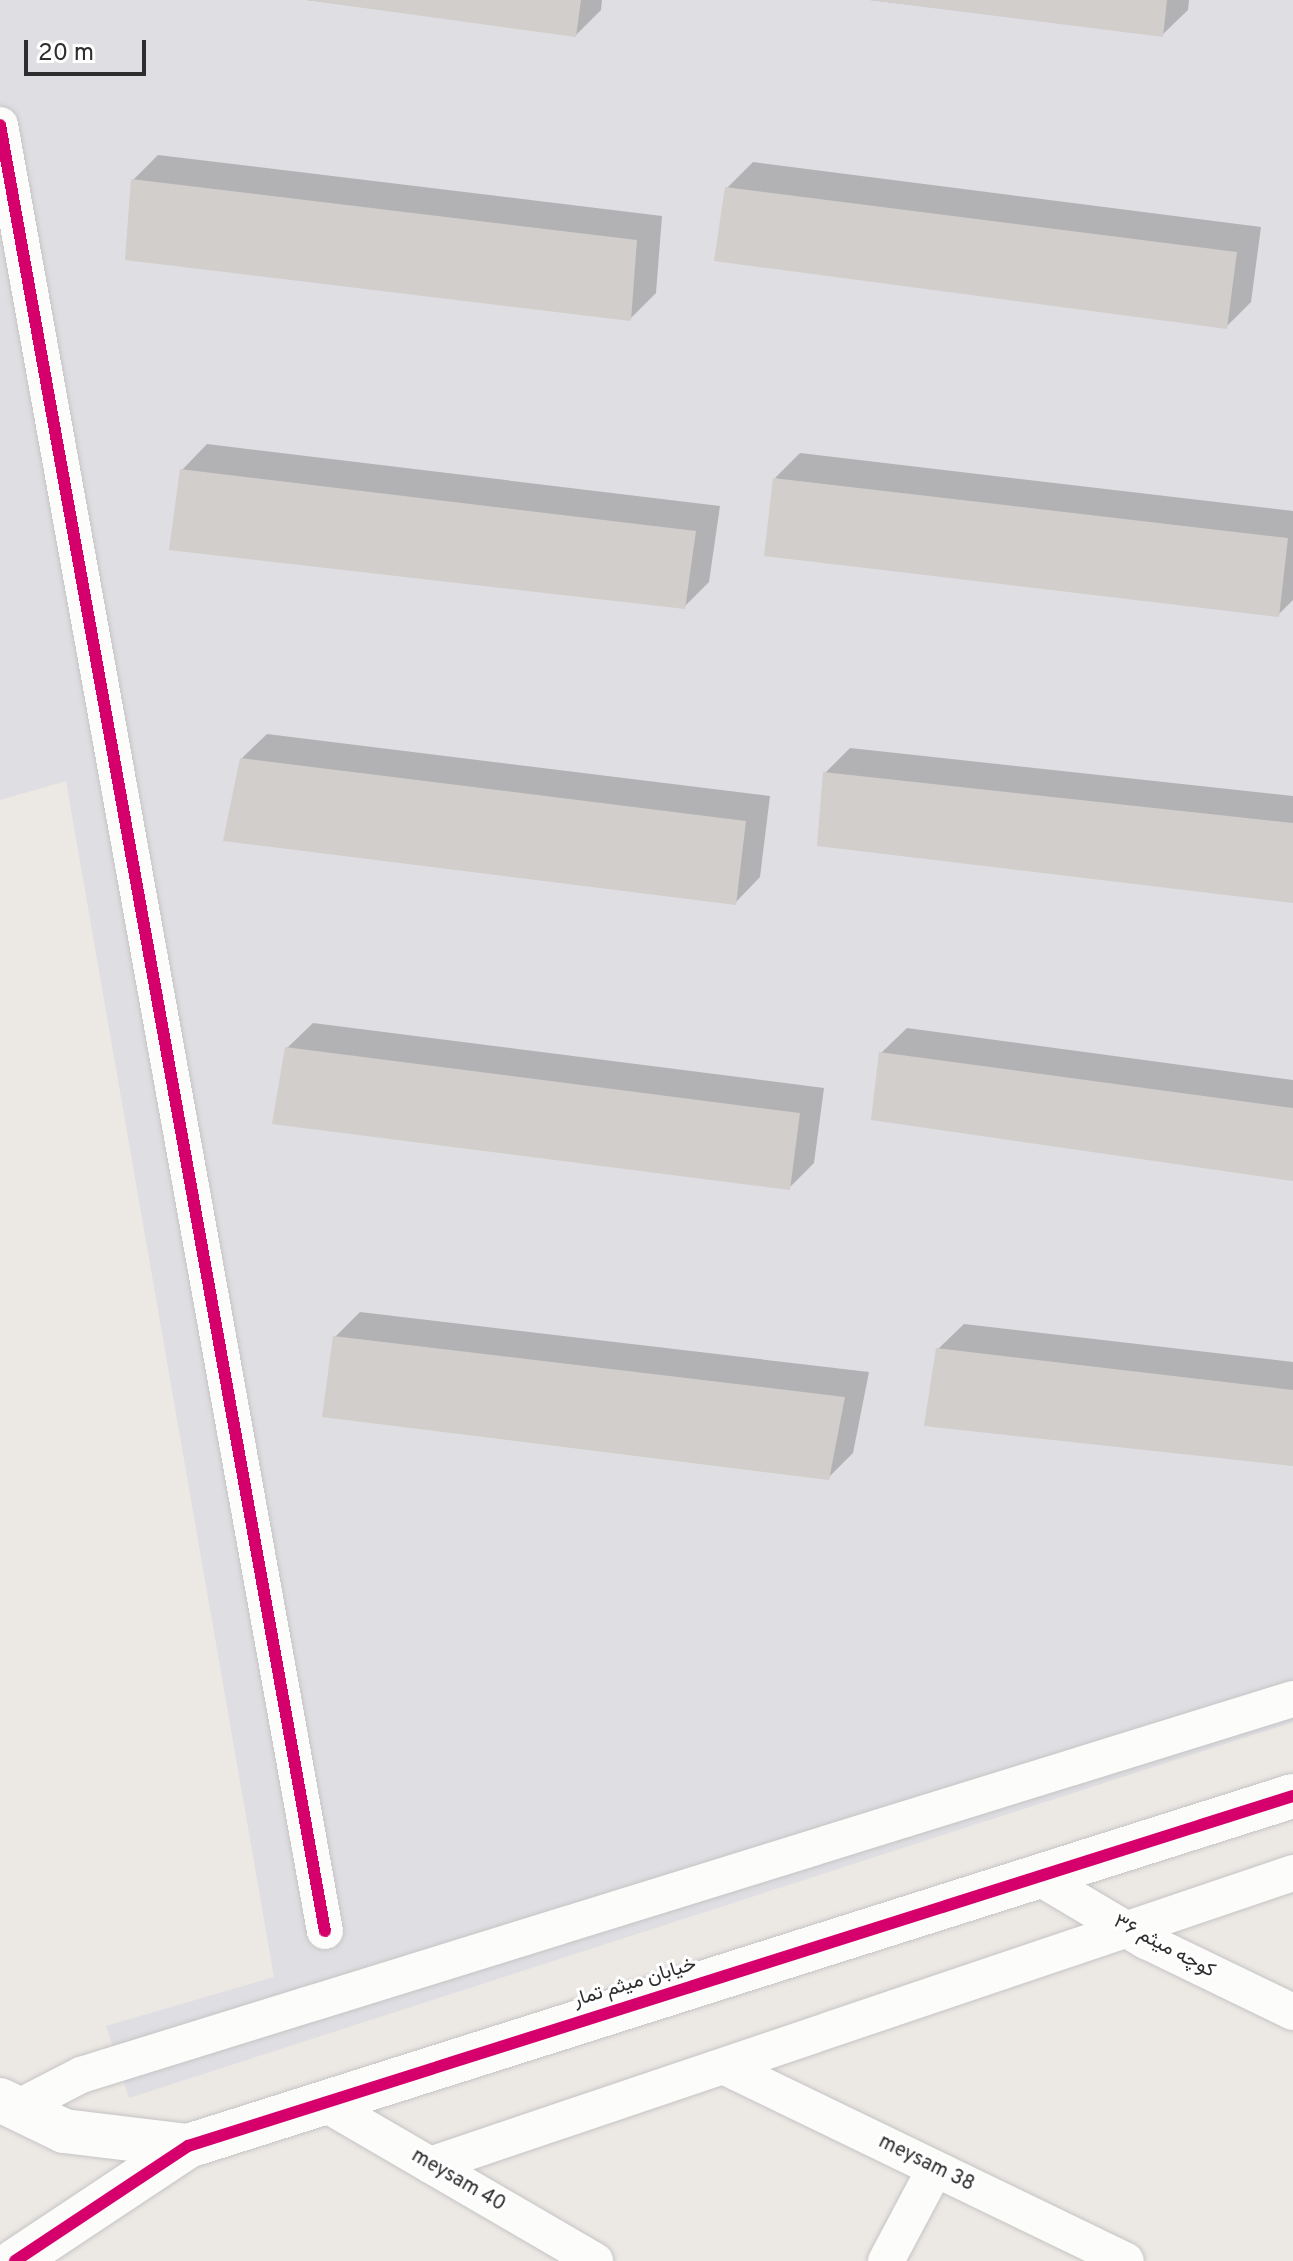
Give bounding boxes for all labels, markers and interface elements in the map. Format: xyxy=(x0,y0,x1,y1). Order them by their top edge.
scale bar xyxy=(28,24,150,74)
text: 20 m xyxy=(38,39,94,69)
street label: کوچه میثم ۳۶ xyxy=(1109,1910,1219,1984)
street label: خیابان میثم تمار xyxy=(571,1953,699,2013)
street label: meysam 38 xyxy=(874,2130,978,2198)
street label: meysam 40 xyxy=(407,2144,509,2218)

